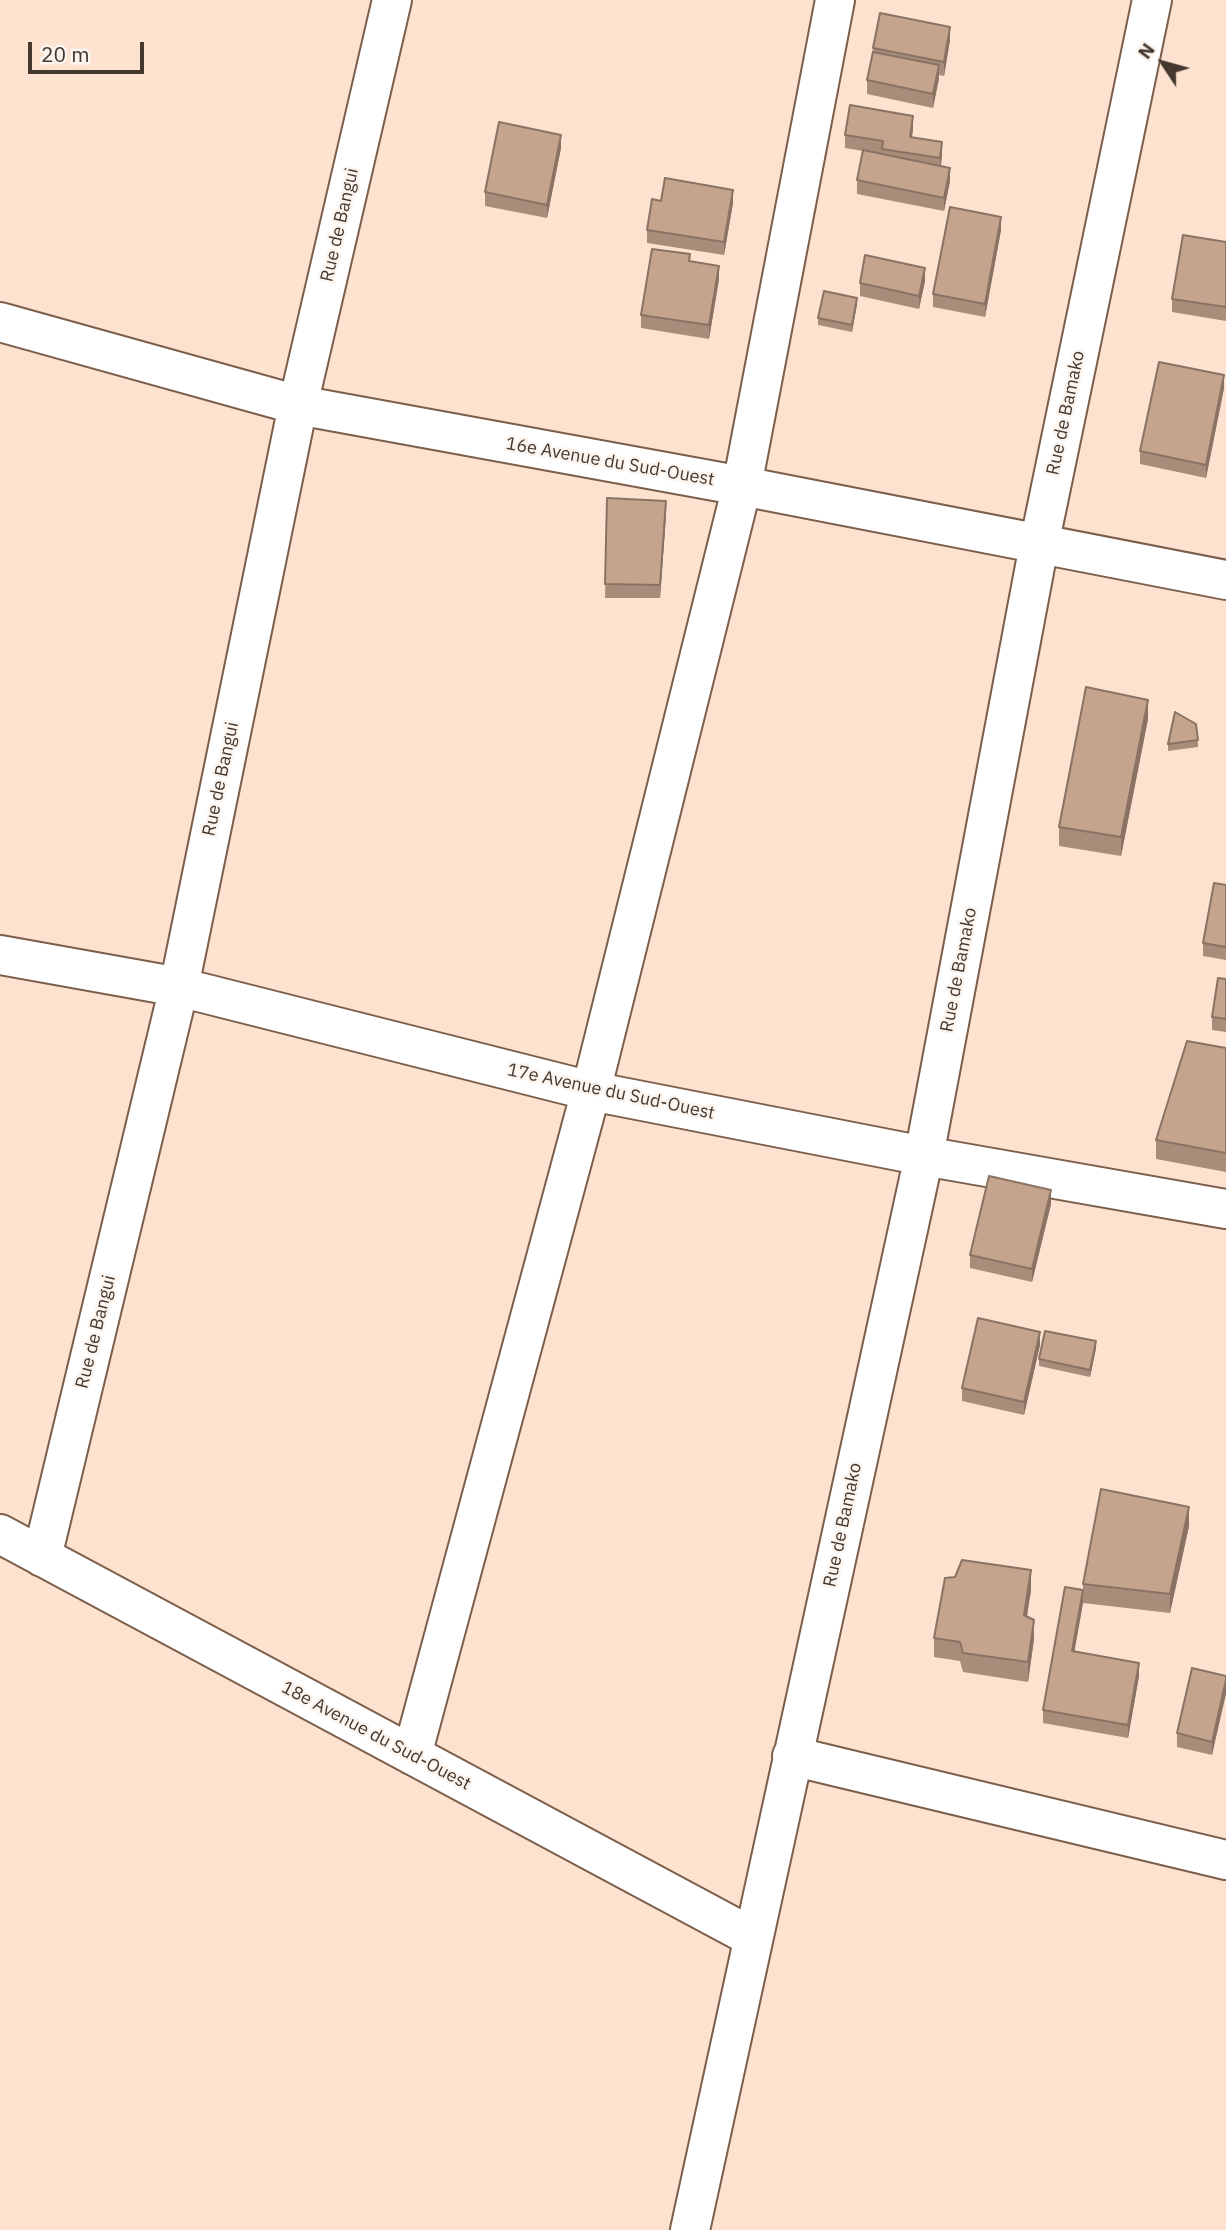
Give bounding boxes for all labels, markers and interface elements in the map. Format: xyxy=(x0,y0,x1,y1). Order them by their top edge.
scale bar xyxy=(32,28,147,72)
north arrow xyxy=(1128,28,1198,98)
text: N xyxy=(1132,38,1160,63)
text: 20 m xyxy=(41,40,90,68)
street label: Rue de Bangui xyxy=(316,166,364,284)
street label: Rue de Bamako xyxy=(1042,349,1090,477)
street label: 16e Avenue du Sud-Ouest xyxy=(504,433,716,491)
street label: Rue de Bangui xyxy=(198,720,244,838)
street label: Rue de Bamako xyxy=(936,906,982,1034)
street label: 17e Avenue du Sud-Ouest xyxy=(505,1059,717,1125)
street label: Rue de Bangui xyxy=(71,1273,121,1391)
street label: Rue de Bamako xyxy=(819,1461,867,1589)
street label: 18e Avenue du Sud-Ouest xyxy=(278,1677,474,1795)

